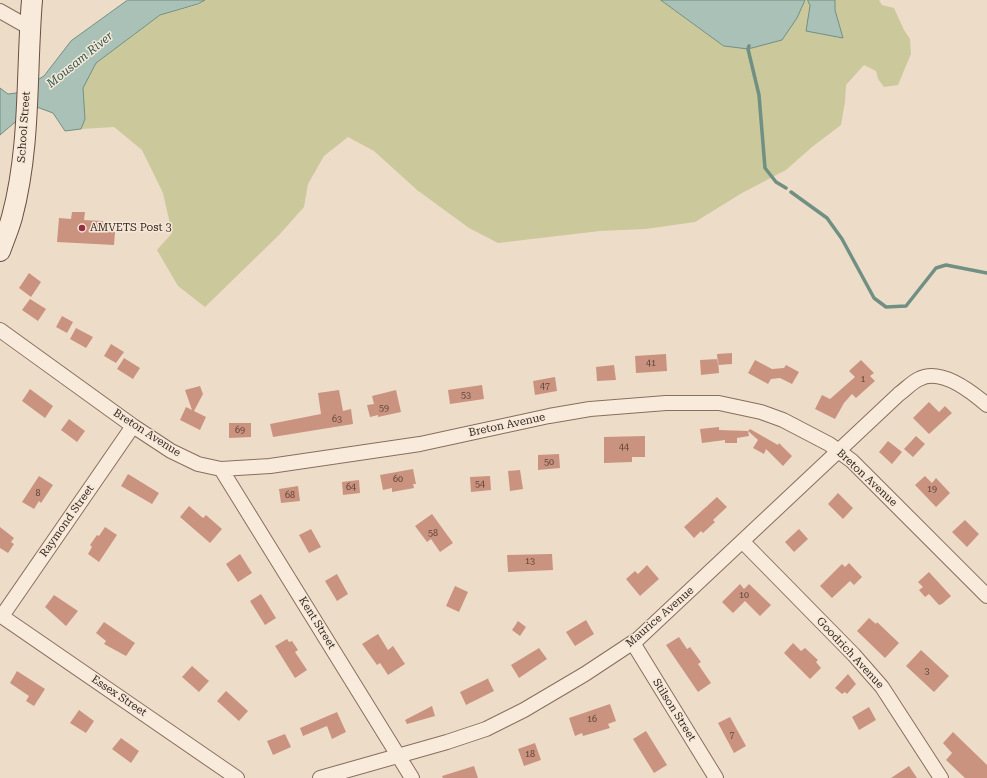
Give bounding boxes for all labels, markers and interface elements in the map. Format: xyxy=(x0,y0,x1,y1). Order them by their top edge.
water label: Mousam River xyxy=(44,29,116,91)
street label: School Street xyxy=(15,91,33,163)
place label: AMVETS Post 3 xyxy=(90,221,172,235)
marker: AMVETS Post 3 xyxy=(77,223,87,233)
house number: 41 xyxy=(646,358,656,368)
house number: 1 xyxy=(860,374,866,384)
house number: 47 xyxy=(540,381,550,391)
house number: 53 xyxy=(461,390,471,400)
house number: 59 xyxy=(379,403,389,413)
street label: Breton Avenue xyxy=(111,406,183,460)
street label: Breton Avenue xyxy=(468,410,546,440)
house number: 63 xyxy=(332,414,342,424)
house number: 69 xyxy=(235,425,245,435)
house number: 44 xyxy=(619,442,629,452)
street label: Breton Avenue xyxy=(834,447,900,509)
house number: 50 xyxy=(544,457,554,467)
house number: 60 xyxy=(393,474,403,484)
house number: 54 xyxy=(475,479,485,489)
street label: Raymond Street xyxy=(37,482,97,560)
house number: 64 xyxy=(346,482,356,492)
house number: 19 xyxy=(927,484,937,494)
house number: 8 xyxy=(35,488,41,498)
house number: 68 xyxy=(285,490,295,500)
house number: 58 xyxy=(428,528,438,538)
house number: 13 xyxy=(525,556,535,566)
street label: Maurice Avenue xyxy=(623,584,697,650)
house number: 10 xyxy=(739,590,749,600)
street label: Kent Street xyxy=(296,594,338,652)
street label: Goodrich Avenue xyxy=(814,615,886,691)
house number: 3 xyxy=(924,666,930,676)
street label: Essex Street xyxy=(89,673,149,719)
street label: Stilson Street xyxy=(650,676,698,744)
house number: 16 xyxy=(587,714,597,724)
house number: 7 xyxy=(729,730,735,740)
house number: 18 xyxy=(525,749,535,759)

